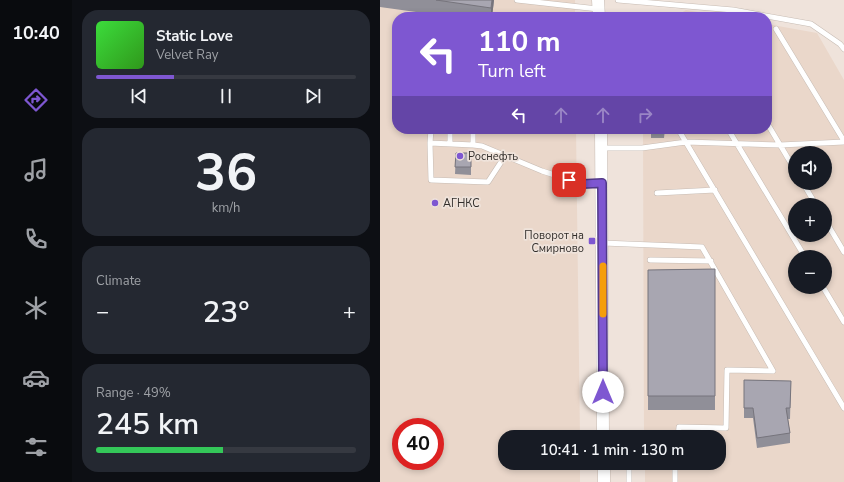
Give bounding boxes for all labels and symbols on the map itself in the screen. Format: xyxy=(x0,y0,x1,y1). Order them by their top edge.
place label: Роснефть xyxy=(468,149,518,164)
marker: Роснефть xyxy=(455,151,465,161)
pin xyxy=(552,163,586,197)
place label: АГНКС xyxy=(443,196,480,211)
marker: АГНКС xyxy=(430,198,440,208)
place label: Поворот на Смирново xyxy=(524,228,584,256)
marker: Поворот на Смирново xyxy=(587,236,597,246)
position arrow xyxy=(582,371,624,413)
speed limit sign: 40 xyxy=(392,418,444,470)

